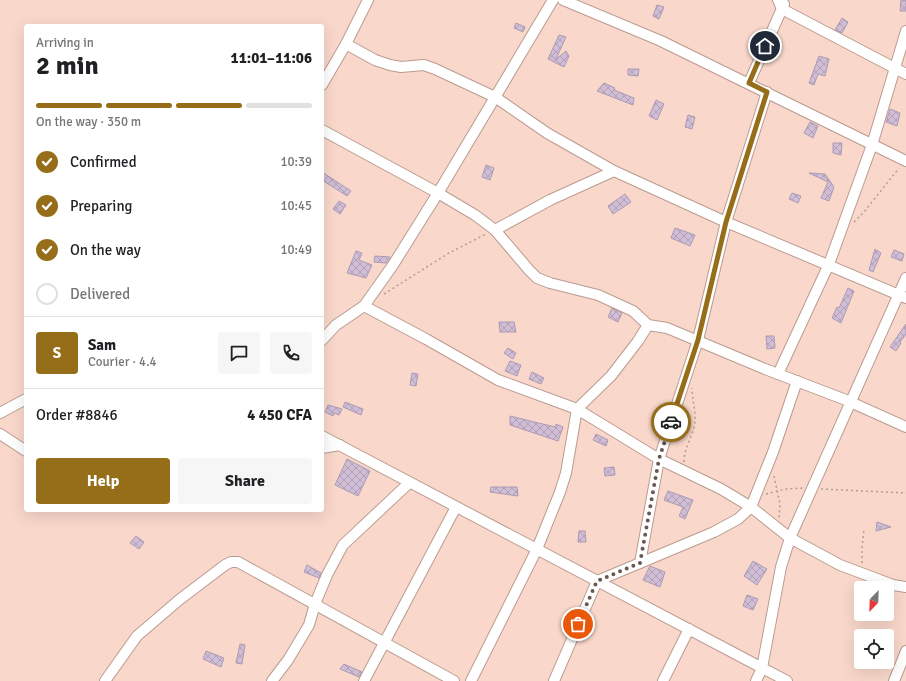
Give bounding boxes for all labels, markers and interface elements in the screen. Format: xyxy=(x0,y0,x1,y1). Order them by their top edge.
pin xyxy=(748,29,782,63)
text: Arriving in xyxy=(36,35,94,51)
icon: home xyxy=(754,35,776,57)
text: 11:01–11:06 xyxy=(231,49,312,67)
text: 2 min xyxy=(36,50,99,82)
text: On the way · 350 m xyxy=(36,114,141,130)
icon: check xyxy=(36,151,58,173)
text: Confirmed xyxy=(70,153,137,171)
text: 10:39 xyxy=(280,154,312,170)
icon: check xyxy=(36,195,58,217)
text: Preparing xyxy=(70,197,133,215)
text: 10:45 xyxy=(280,198,312,214)
icon: check xyxy=(36,239,58,261)
text: On the way xyxy=(70,241,141,259)
text: 10:49 xyxy=(280,242,312,258)
text: Delivered xyxy=(70,285,130,303)
button: chat xyxy=(218,332,260,374)
button: phone xyxy=(270,332,312,374)
text: Sam xyxy=(88,336,116,354)
text: S xyxy=(53,344,61,362)
text: Courier · 4.4 xyxy=(88,354,157,370)
courier xyxy=(651,402,691,442)
text: Order #8846 xyxy=(36,406,118,424)
text: 4 450 CFA xyxy=(247,406,312,424)
icon: car xyxy=(660,411,682,433)
button: Help xyxy=(36,458,170,504)
button: Share xyxy=(178,458,312,504)
north arrow xyxy=(854,581,894,621)
map controls xyxy=(854,581,894,669)
pin xyxy=(561,607,595,641)
icon: bag xyxy=(567,613,589,635)
button: locate xyxy=(854,629,894,669)

